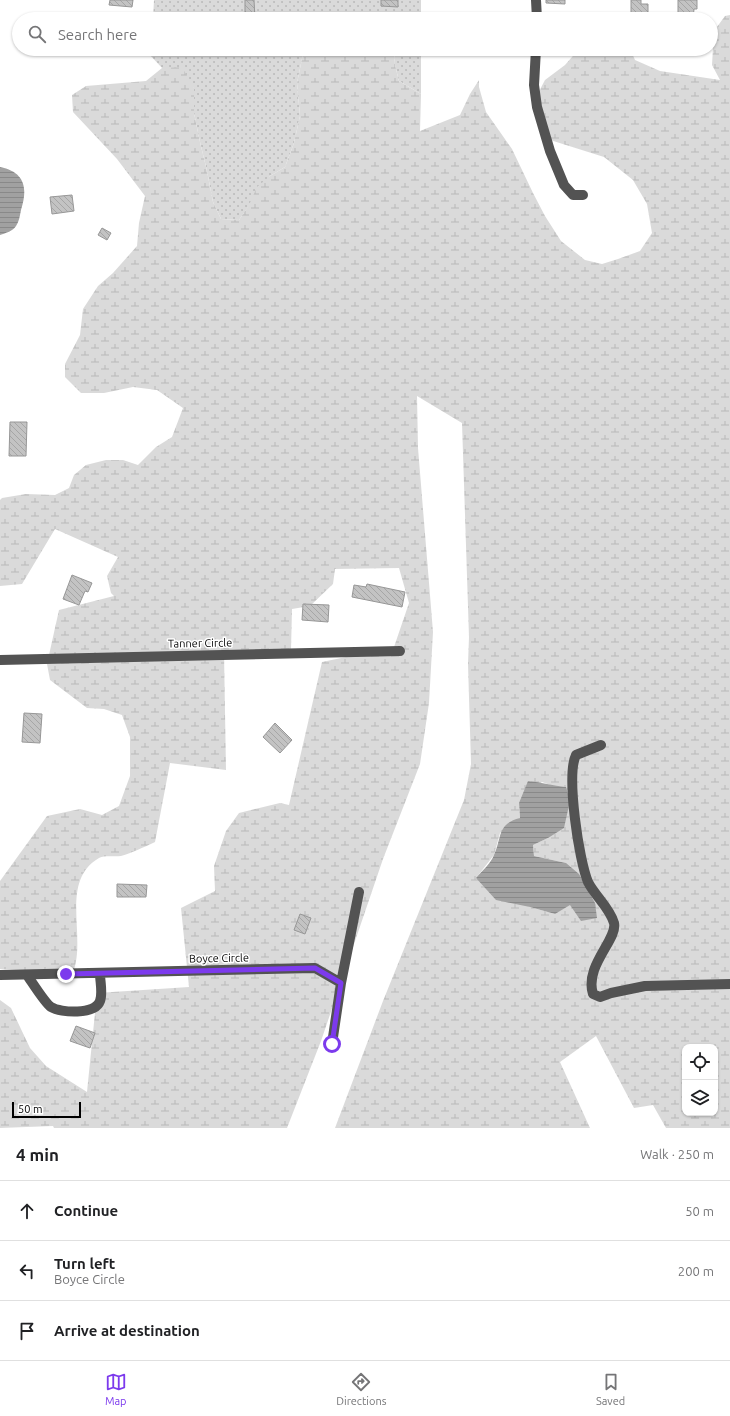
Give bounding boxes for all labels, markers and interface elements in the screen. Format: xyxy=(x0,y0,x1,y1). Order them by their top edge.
search box xyxy=(12,12,718,56)
icon: search xyxy=(26,23,48,45)
text: Search here xyxy=(58,26,137,43)
street label: Tanner Circle xyxy=(168,636,232,650)
street label: Boyce Circle xyxy=(189,951,249,965)
route end xyxy=(57,965,75,983)
route start xyxy=(323,1035,341,1053)
map controls xyxy=(682,1044,718,1116)
button: locate xyxy=(682,1044,718,1080)
button: layers xyxy=(682,1080,718,1116)
scale bar xyxy=(12,1100,81,1119)
text: 50 m xyxy=(18,1103,42,1115)
text: 4 min xyxy=(16,1145,59,1164)
text: Walk · 250 m xyxy=(640,1147,714,1161)
icon: ahead xyxy=(16,1200,38,1222)
text: Continue xyxy=(54,1202,118,1219)
text: 50 m xyxy=(685,1204,714,1218)
text: Turn left xyxy=(54,1255,115,1272)
icon: left xyxy=(16,1260,38,1282)
text: 200 m xyxy=(678,1264,714,1278)
text: Boyce Circle xyxy=(54,1272,125,1286)
icon: arrive xyxy=(16,1320,38,1342)
text: Arrive at destination xyxy=(54,1322,200,1339)
tab: Map xyxy=(105,1371,127,1407)
tab: Directions xyxy=(336,1371,386,1407)
tab: Saved xyxy=(596,1371,625,1407)

